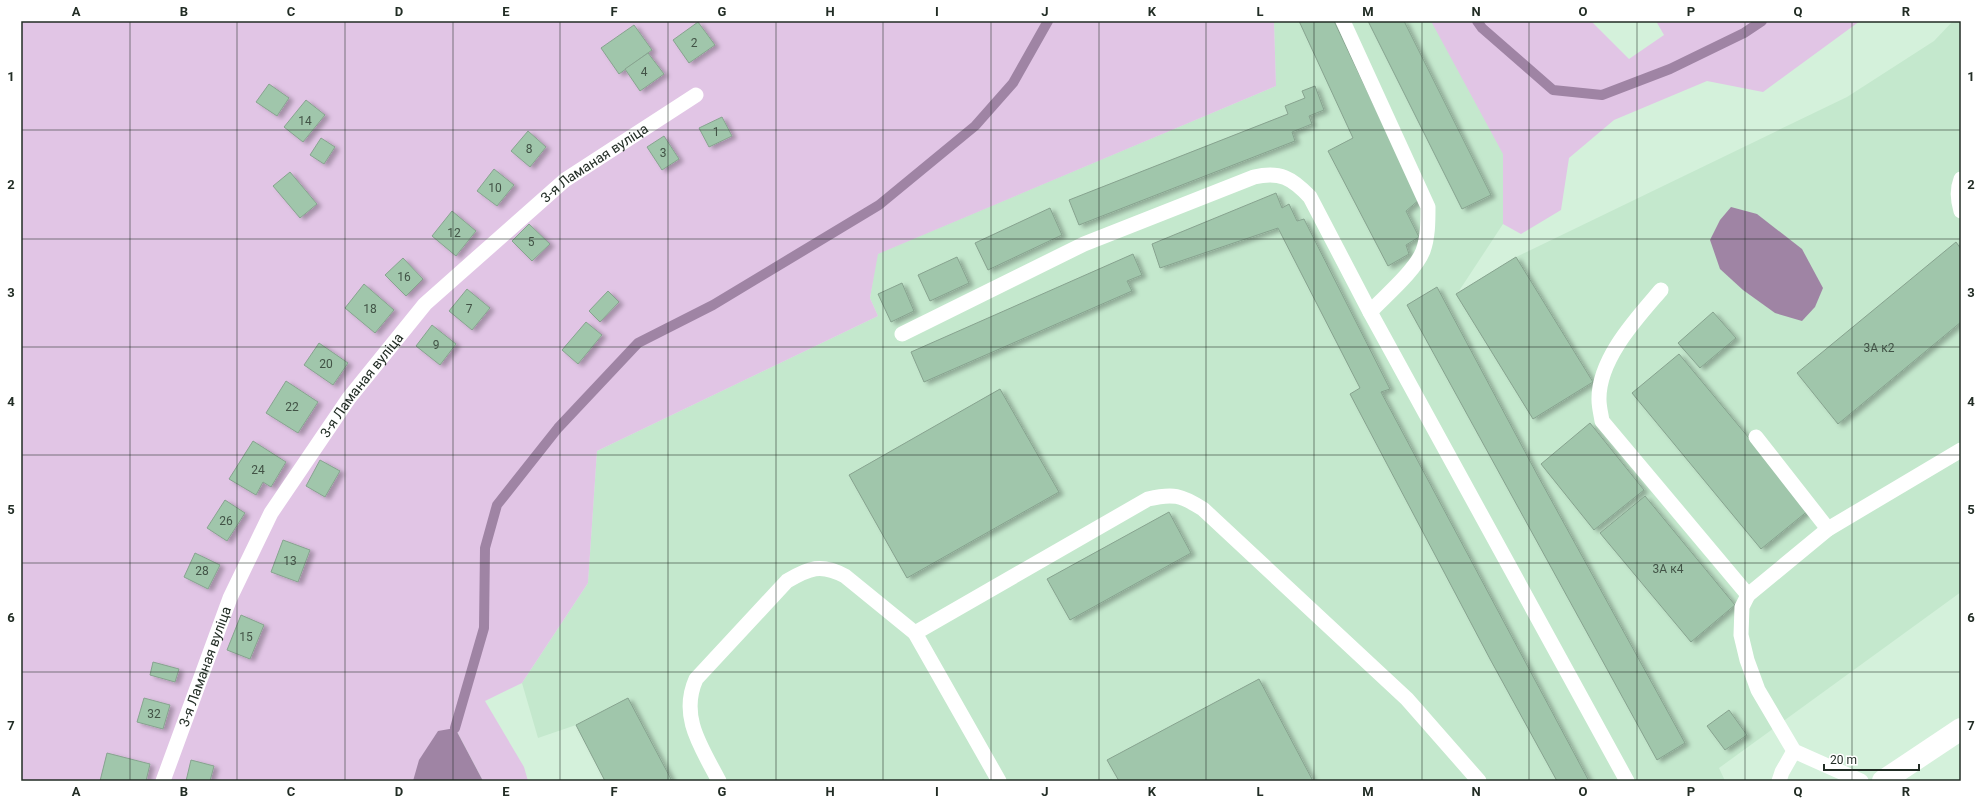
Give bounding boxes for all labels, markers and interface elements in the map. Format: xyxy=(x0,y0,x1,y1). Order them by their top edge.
text: A xyxy=(72,4,81,19)
text: B xyxy=(180,4,188,19)
text: C xyxy=(287,4,296,19)
text: D xyxy=(395,4,403,19)
text: E xyxy=(502,4,510,19)
text: F xyxy=(610,4,618,19)
text: G xyxy=(718,4,727,19)
text: H xyxy=(825,4,835,19)
text: I xyxy=(935,4,939,19)
text: J xyxy=(1041,4,1049,19)
text: K xyxy=(1148,4,1157,19)
text: L xyxy=(1256,4,1264,19)
text: M xyxy=(1362,4,1374,19)
text: N xyxy=(1471,4,1481,19)
text: O xyxy=(1579,4,1588,19)
text: P xyxy=(1687,4,1695,19)
text: Q xyxy=(1794,4,1803,19)
text: R xyxy=(1902,4,1911,19)
house number: 2 xyxy=(691,36,698,50)
house number: 4 xyxy=(641,65,648,79)
text: 1 xyxy=(7,69,15,84)
text: 1 xyxy=(1967,69,1975,84)
house number: 14 xyxy=(298,114,312,128)
street label: 3-я Ламаная вуліца xyxy=(538,120,651,206)
house number: 1 xyxy=(713,125,719,139)
house number: 8 xyxy=(526,142,533,156)
house number: 3 xyxy=(660,146,666,160)
text: 2 xyxy=(7,177,15,192)
text: 2 xyxy=(1967,177,1975,192)
house number: 10 xyxy=(488,181,502,195)
house number: 12 xyxy=(447,226,461,240)
house number: 5 xyxy=(528,235,535,249)
house number: 16 xyxy=(397,270,411,284)
text: 3 xyxy=(7,285,15,300)
text: 3 xyxy=(1967,285,1975,300)
house number: 18 xyxy=(363,302,377,316)
house number: 7 xyxy=(466,302,473,316)
street label: 3-я Ламаная вуліца xyxy=(317,330,406,440)
house number: 9 xyxy=(433,338,439,352)
house number: 3А к2 xyxy=(1864,341,1895,355)
house number: 20 xyxy=(319,357,333,371)
text: 4 xyxy=(7,394,15,409)
text: 4 xyxy=(1967,394,1975,409)
house number: 22 xyxy=(285,400,299,414)
house number: 24 xyxy=(251,463,265,477)
text: 5 xyxy=(7,502,15,517)
text: 5 xyxy=(1967,502,1975,517)
house number: 26 xyxy=(219,514,233,528)
house number: 13 xyxy=(283,554,297,568)
house number: 3А к4 xyxy=(1653,562,1684,576)
house number: 28 xyxy=(195,564,209,578)
street label: 3-я Ламаная вуліца xyxy=(176,604,234,729)
text: 6 xyxy=(7,610,15,625)
text: 6 xyxy=(1967,610,1975,625)
house number: 15 xyxy=(239,630,253,644)
house number: 32 xyxy=(147,707,161,721)
text: 7 xyxy=(7,718,15,733)
text: 7 xyxy=(1967,718,1975,733)
scale bar xyxy=(1824,746,1919,772)
text: 20 m xyxy=(1830,753,1857,767)
text: A xyxy=(72,784,81,799)
text: B xyxy=(180,784,188,799)
text: C xyxy=(287,784,296,799)
text: D xyxy=(395,784,403,799)
text: E xyxy=(502,784,510,799)
text: F xyxy=(610,784,618,799)
text: G xyxy=(718,784,727,799)
text: H xyxy=(825,784,835,799)
text: I xyxy=(935,784,939,799)
text: J xyxy=(1041,784,1049,799)
text: K xyxy=(1148,784,1157,799)
text: L xyxy=(1256,784,1264,799)
text: M xyxy=(1362,784,1374,799)
text: N xyxy=(1471,784,1481,799)
text: O xyxy=(1579,784,1588,799)
text: P xyxy=(1687,784,1695,799)
text: Q xyxy=(1794,784,1803,799)
text: R xyxy=(1902,784,1911,799)

